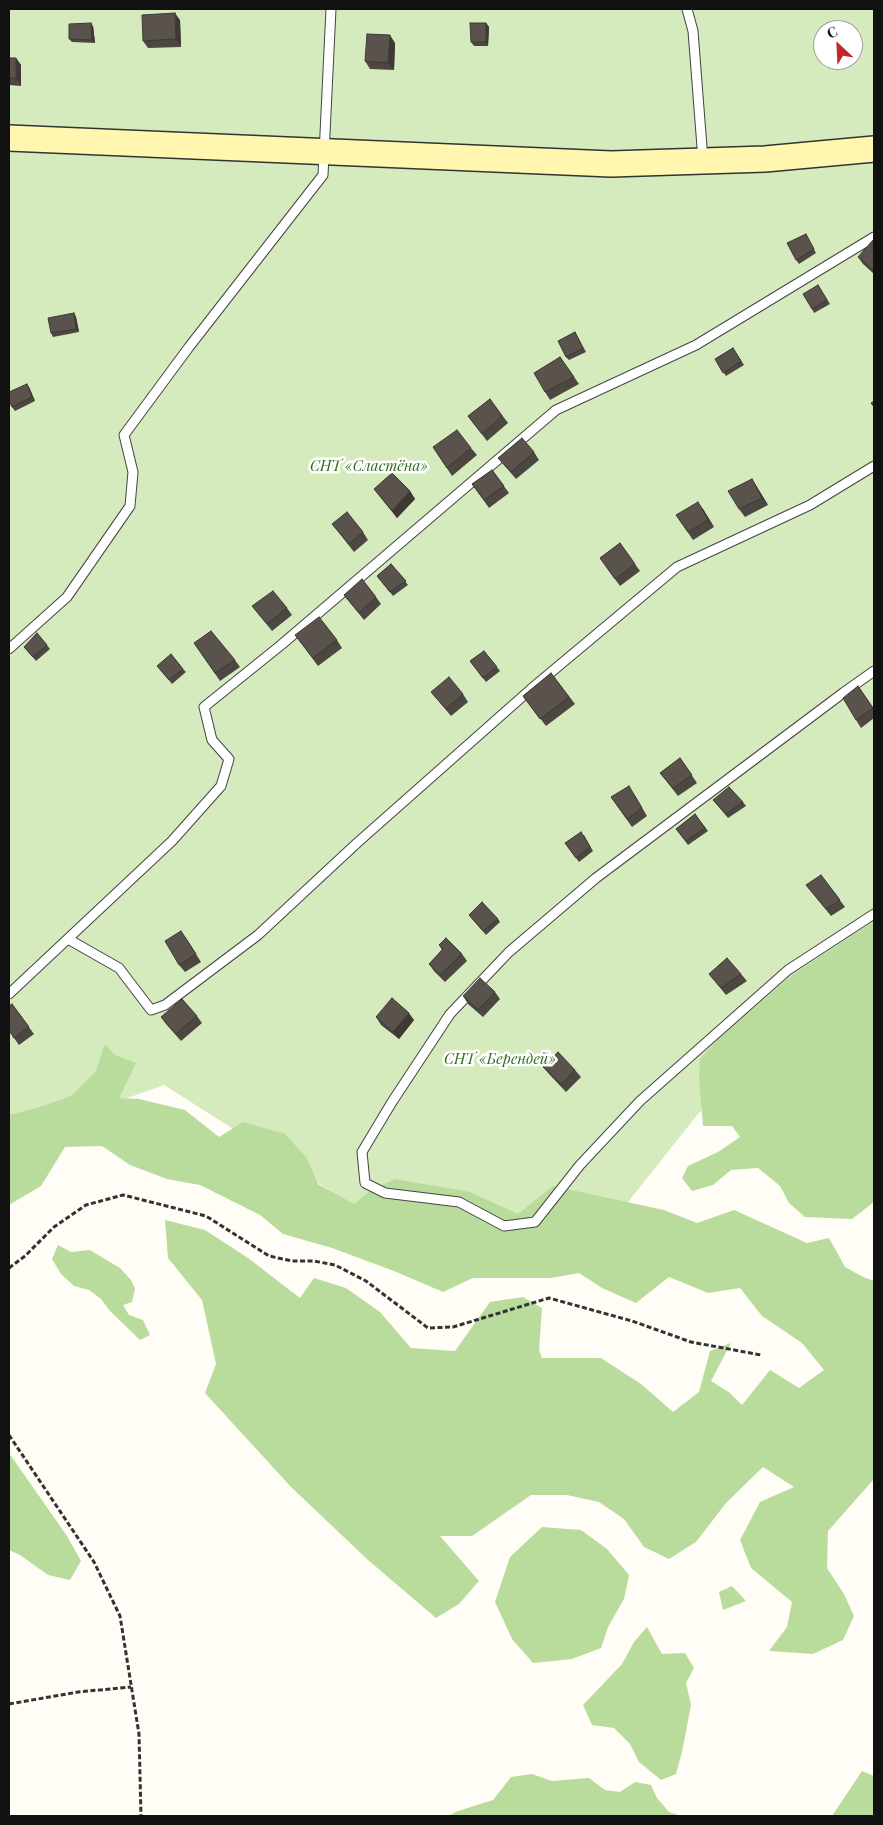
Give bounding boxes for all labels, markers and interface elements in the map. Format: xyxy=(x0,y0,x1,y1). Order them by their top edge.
north arrow xyxy=(813,20,863,70)
text: С xyxy=(823,21,840,43)
park label: СНТ «Сластёна» xyxy=(310,457,428,475)
park label: СНТ «Берендей» xyxy=(444,1050,556,1068)

